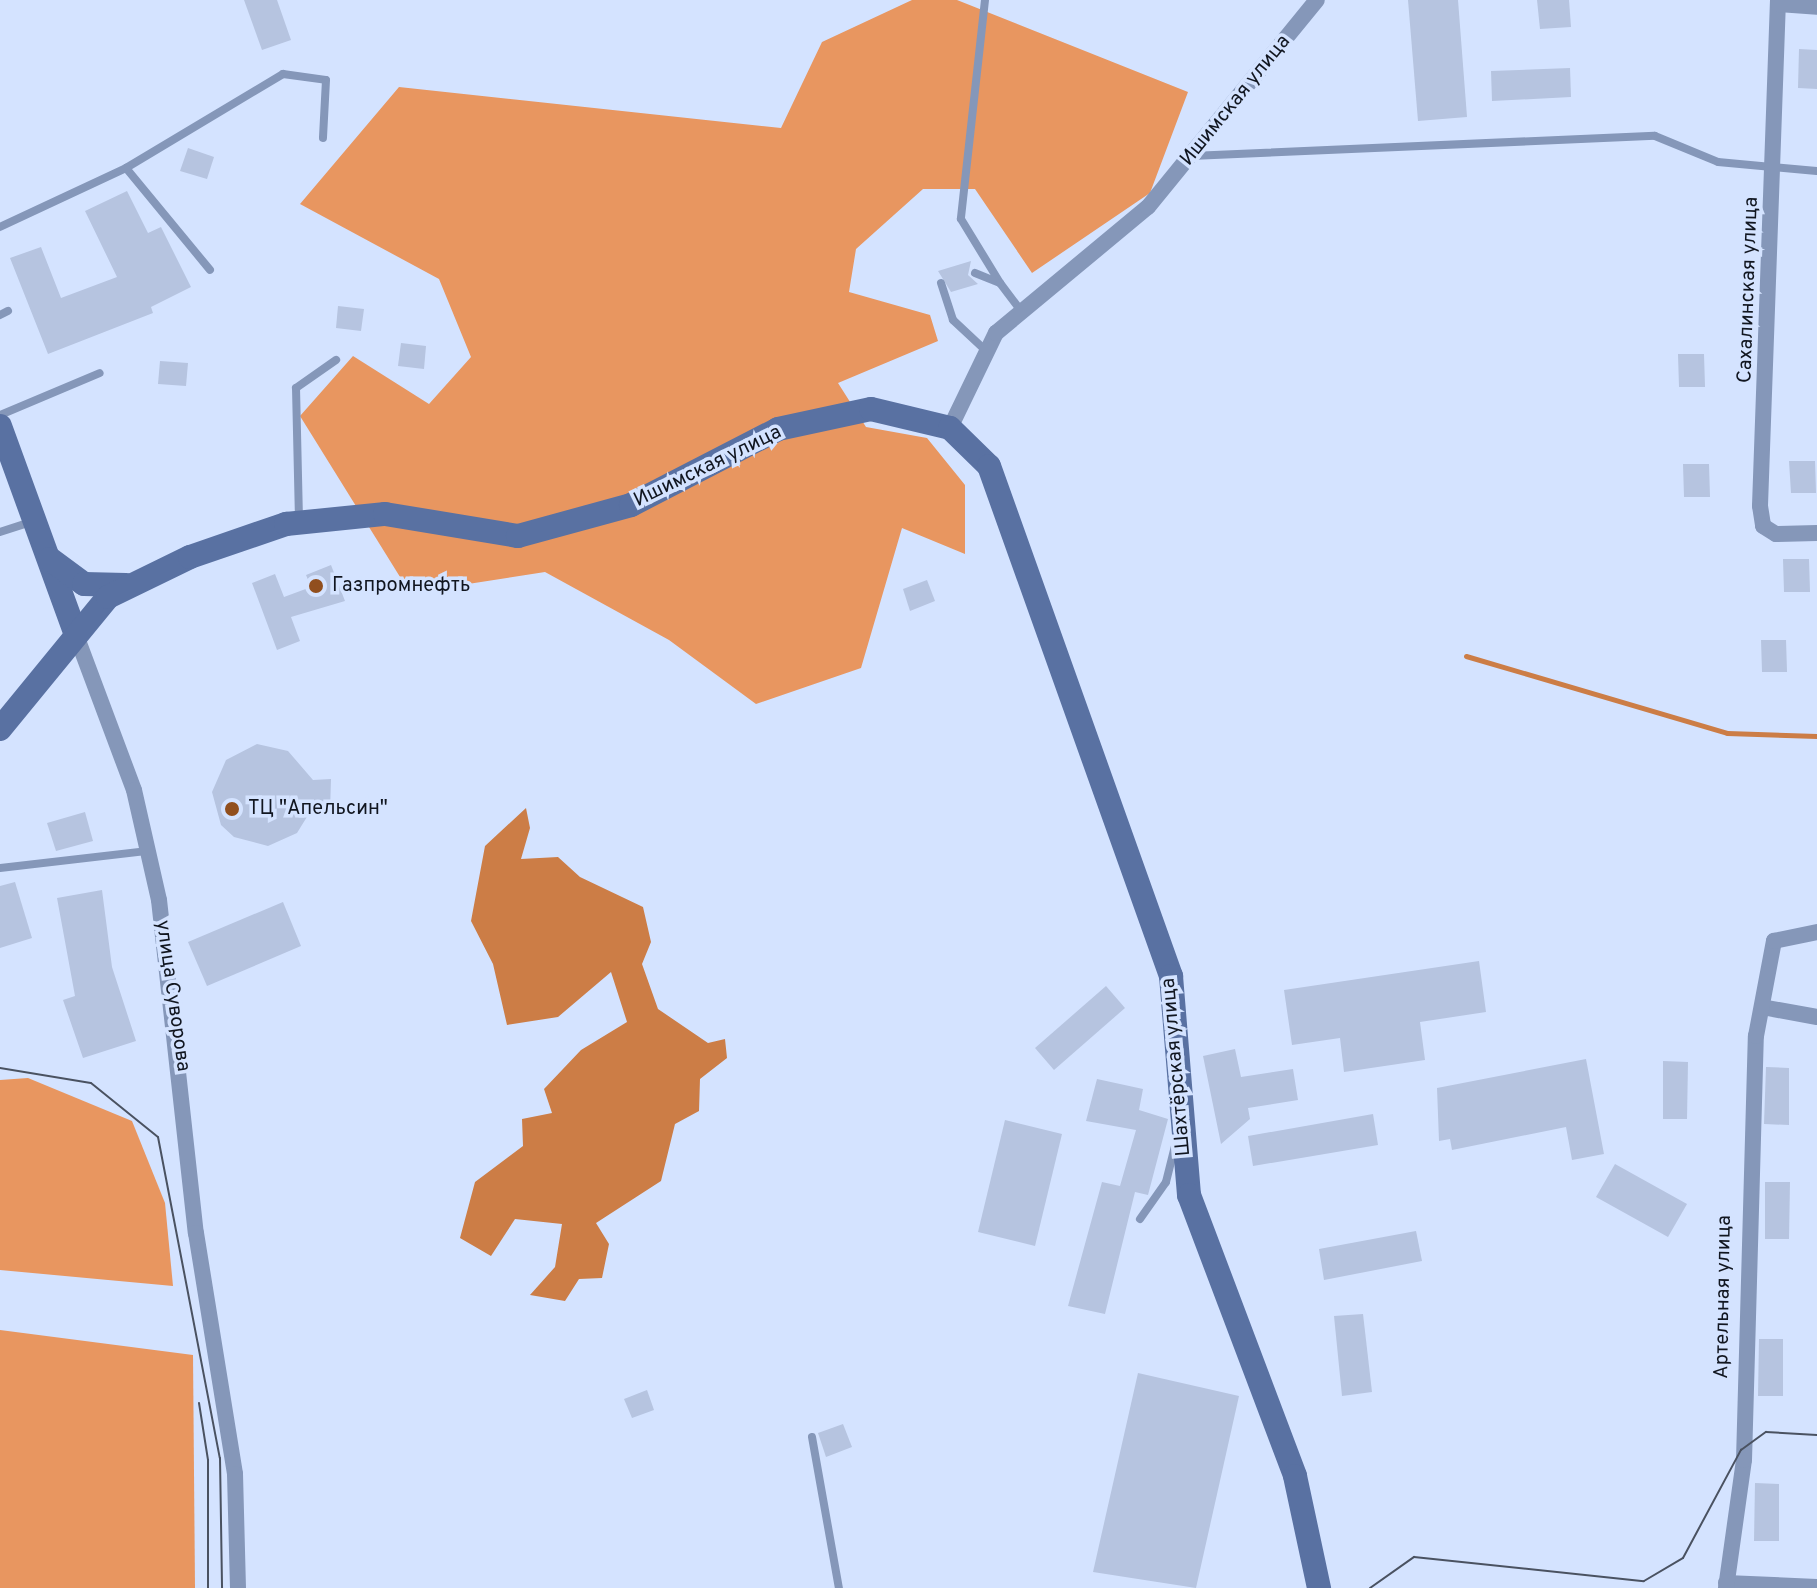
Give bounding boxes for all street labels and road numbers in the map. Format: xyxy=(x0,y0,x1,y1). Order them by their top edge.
street label: Ишимская улица xyxy=(1176,31,1296,171)
street label: Сахалинская улица xyxy=(1734,196,1764,384)
street label: Ишимская улица xyxy=(630,421,786,513)
street label: улица Суворова xyxy=(149,919,195,1073)
street label: Шахтёрская улица xyxy=(1157,977,1197,1157)
street label: Артельная улица xyxy=(1711,1215,1737,1379)

